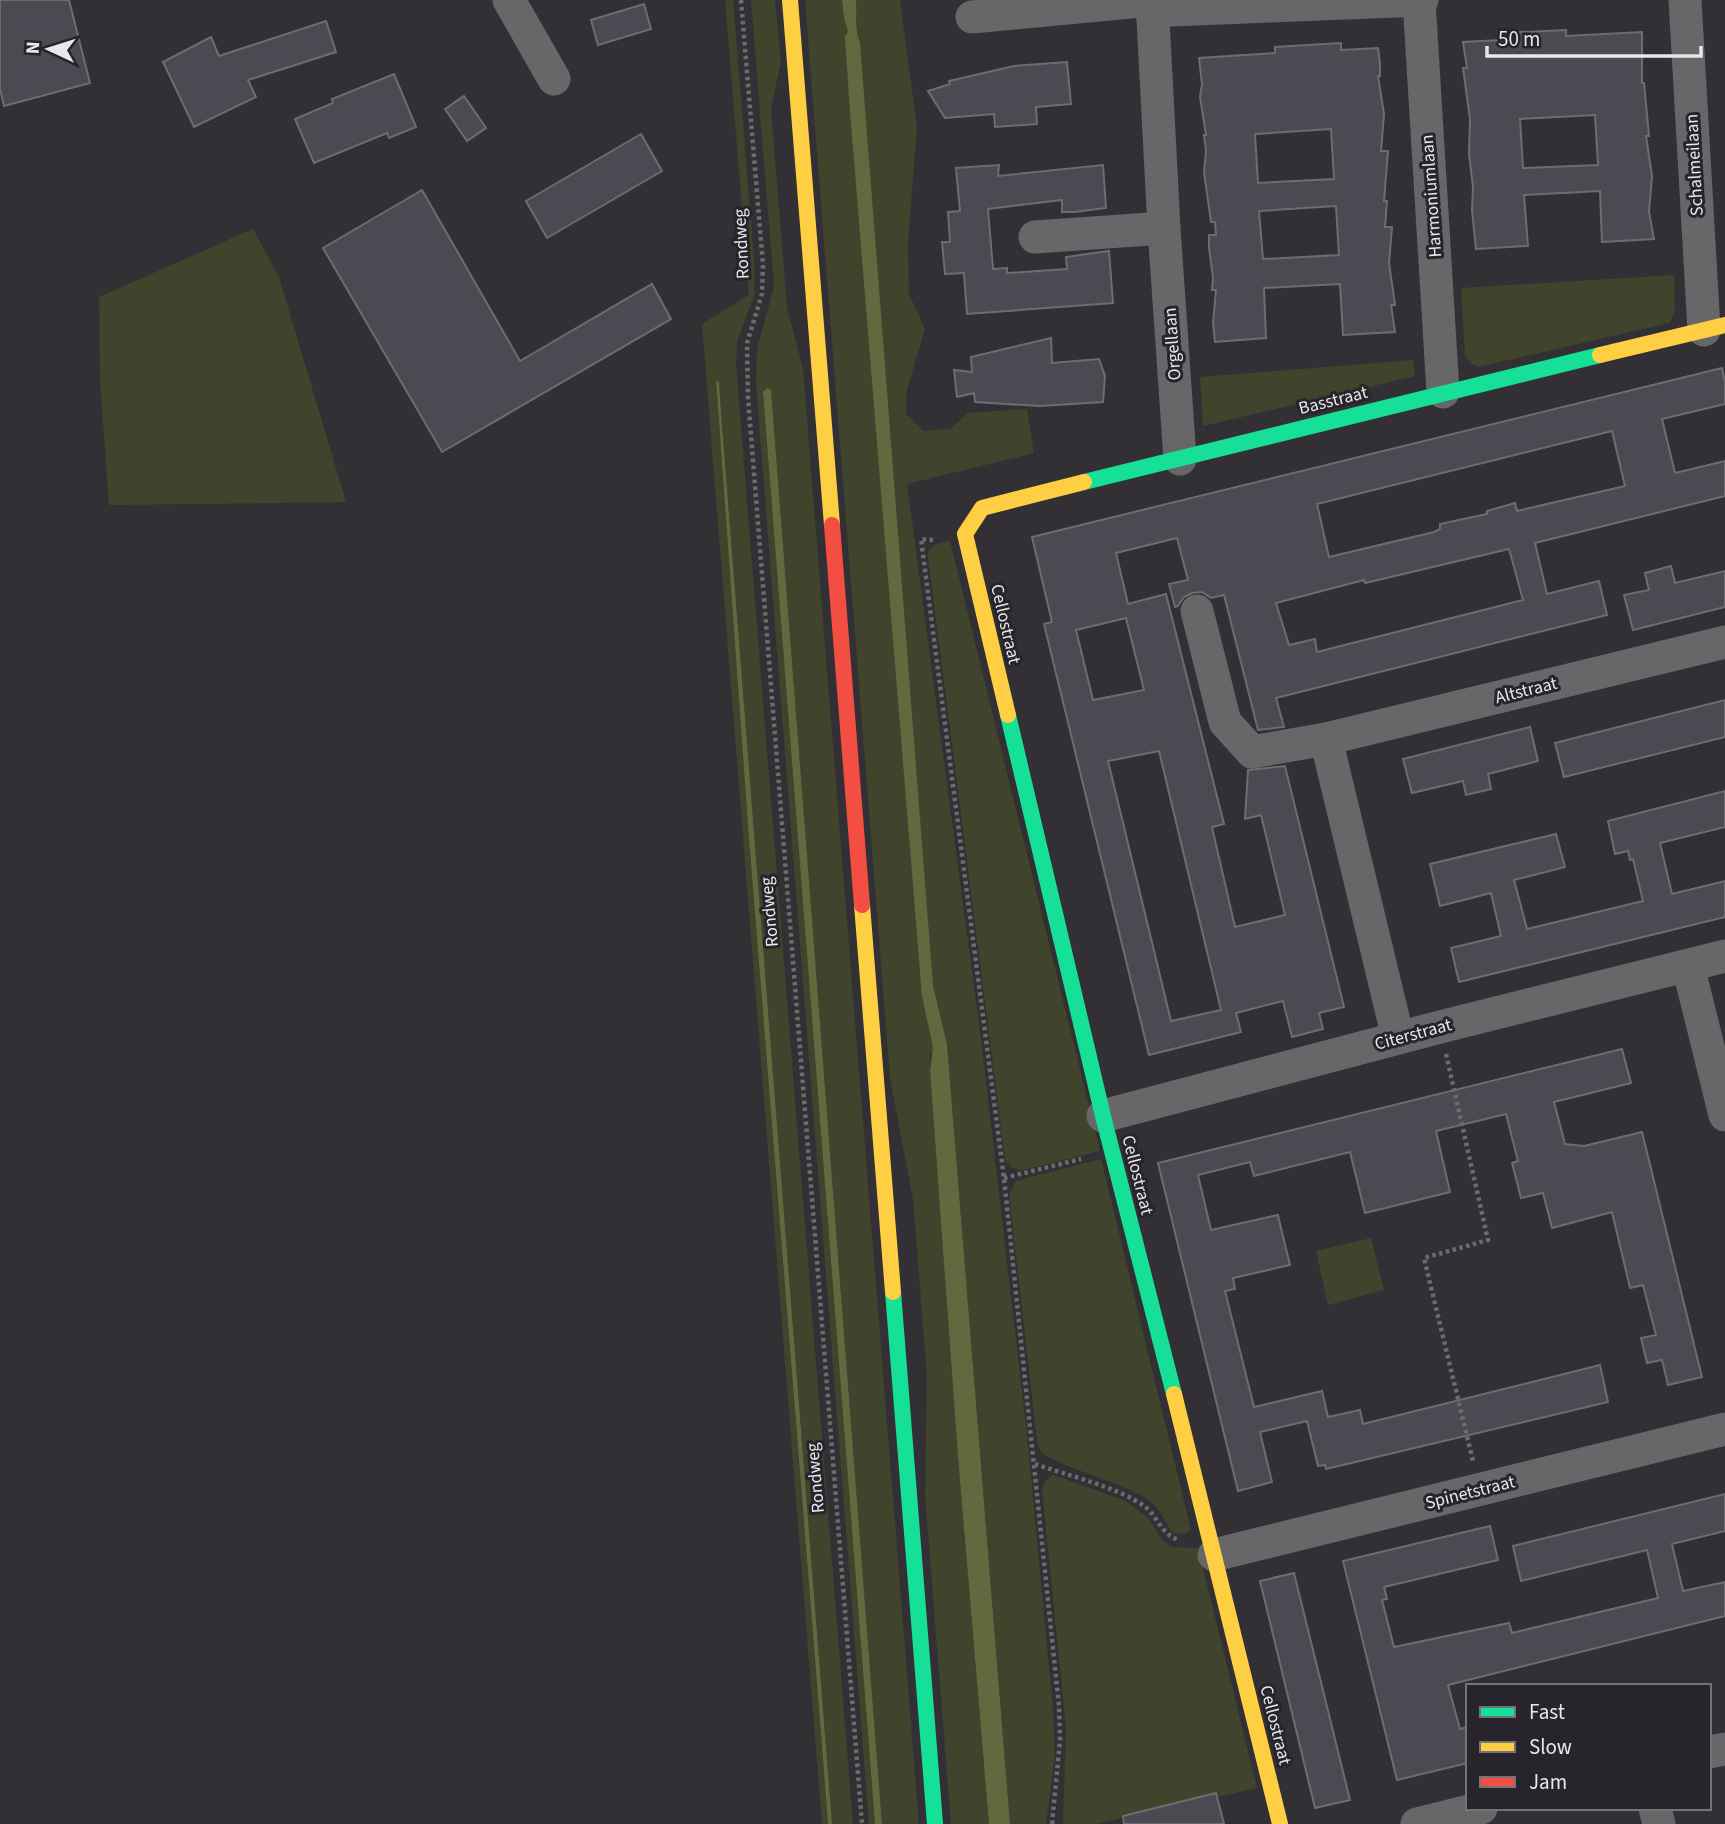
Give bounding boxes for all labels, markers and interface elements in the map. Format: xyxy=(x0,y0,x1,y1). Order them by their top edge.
north arrow xyxy=(14,14,84,84)
scale bar xyxy=(1487,14,1700,58)
text: 50 m xyxy=(1498,24,1540,54)
text: N xyxy=(20,41,47,55)
street label: Schalmeilaan xyxy=(1679,113,1710,217)
street label: Harmoniumlaan xyxy=(1415,134,1448,258)
street label: Rondweg xyxy=(727,208,756,280)
street label: Orgellaan xyxy=(1157,307,1188,381)
street label: Basstraat xyxy=(1296,380,1370,421)
street label: Cellostraat xyxy=(984,582,1027,666)
street label: Altstraat xyxy=(1492,671,1560,710)
street label: Rondweg xyxy=(754,876,785,948)
street label: Citerstraat xyxy=(1372,1012,1454,1057)
street label: Cellostraat xyxy=(1116,1133,1159,1218)
street label: Rondweg xyxy=(800,1442,831,1514)
street label: Spinetstraat xyxy=(1423,1469,1518,1516)
street label: Cellostraat xyxy=(1254,1683,1297,1768)
legend xyxy=(1466,1684,1711,1810)
text: Fast xyxy=(1529,1697,1565,1727)
text: Slow xyxy=(1529,1732,1572,1762)
text: Jam xyxy=(1529,1767,1567,1797)

